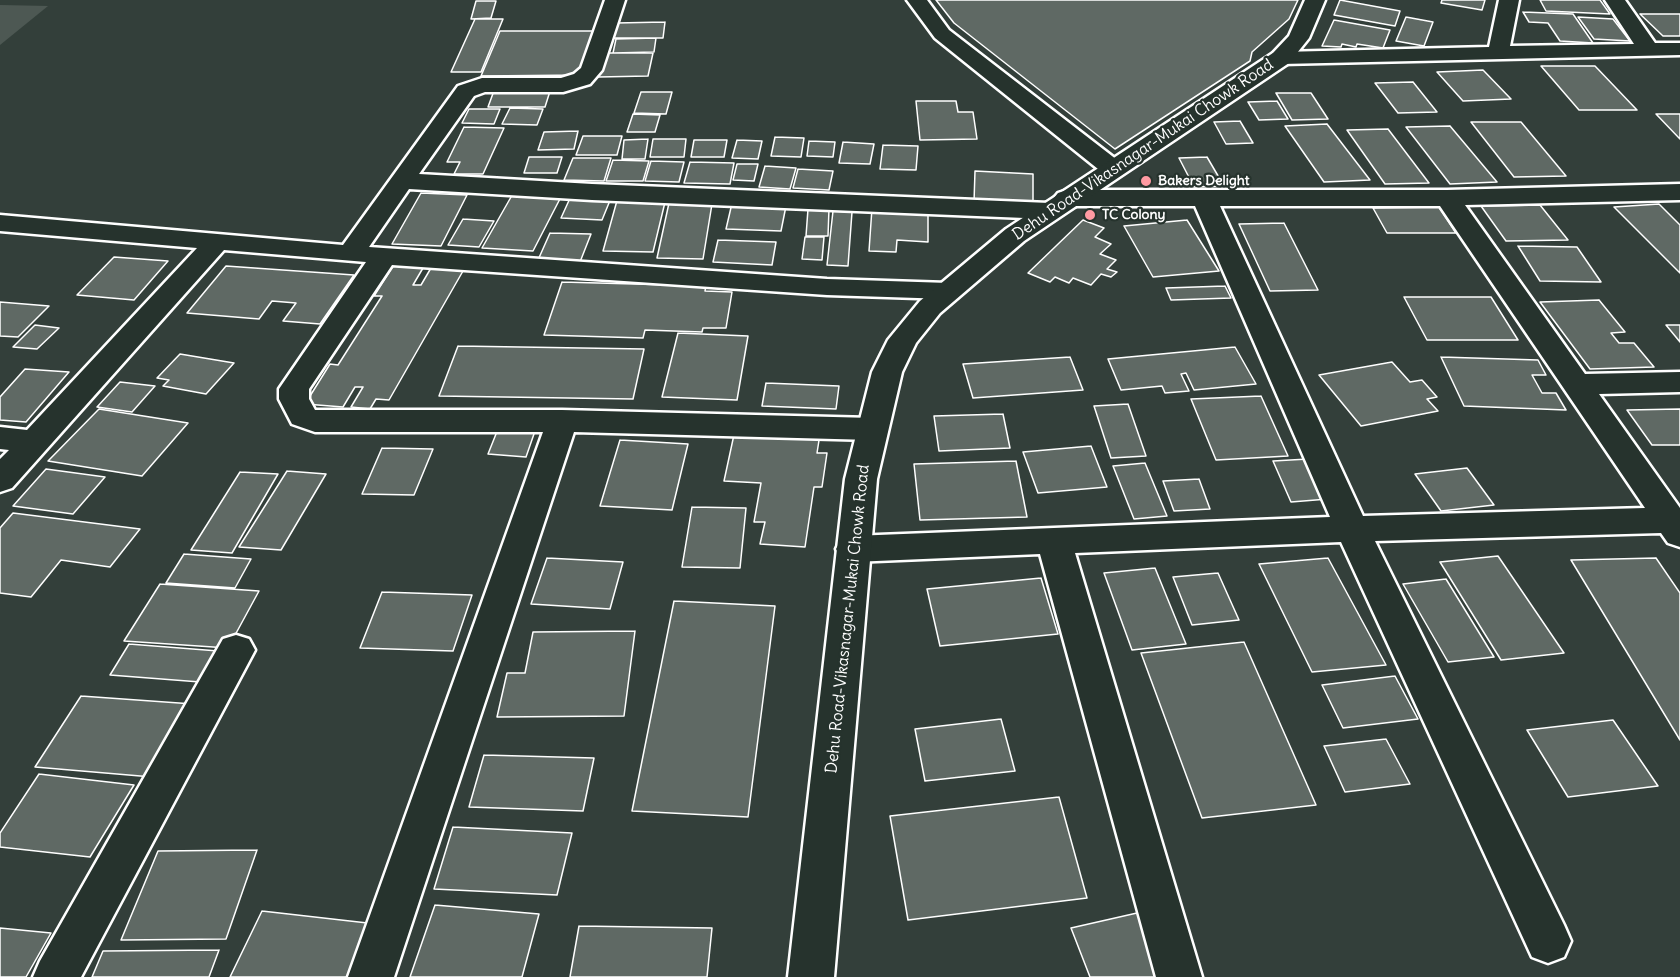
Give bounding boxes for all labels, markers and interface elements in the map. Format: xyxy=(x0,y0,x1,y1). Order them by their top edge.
street label: Dehu Road-Vikasnagar-Mukai Chowk Road xyxy=(1009,55,1277,245)
place label: Bakers Delight xyxy=(1158,173,1249,189)
marker: Bakers Delight xyxy=(1139,174,1153,188)
place label: TC Colony xyxy=(1102,207,1165,223)
marker: TC Colony xyxy=(1083,208,1097,222)
street label: Dehu Road-Vikasnagar-Mukai Chowk Road xyxy=(822,464,874,774)

